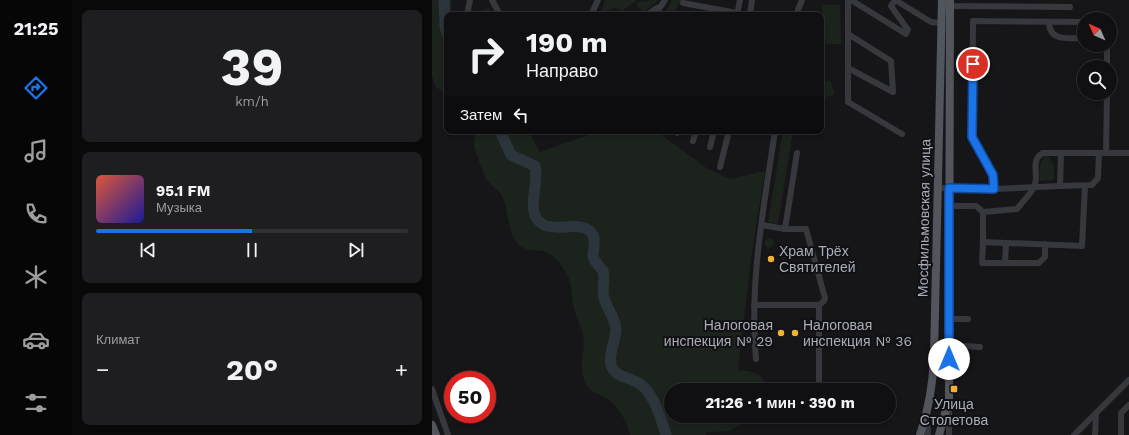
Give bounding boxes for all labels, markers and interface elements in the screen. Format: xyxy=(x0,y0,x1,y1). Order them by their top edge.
north arrow xyxy=(1077,12,1117,52)
map controls xyxy=(1077,12,1117,100)
text: 21:25 xyxy=(13,18,59,39)
text: 190 m xyxy=(526,26,608,59)
icon: right xyxy=(460,28,512,80)
text: 39 xyxy=(221,37,283,98)
pin xyxy=(956,47,990,81)
icon: arrive xyxy=(962,53,984,75)
text: Направо xyxy=(526,60,598,81)
button: search xyxy=(1077,60,1117,100)
icon: directions xyxy=(22,74,50,102)
text: km/h xyxy=(235,94,269,109)
icon: left xyxy=(510,104,532,126)
text: Затем xyxy=(460,106,502,124)
icon: music xyxy=(22,137,50,165)
street label: Мосфильмовская улица xyxy=(915,139,933,297)
text: 95.1 FM xyxy=(156,182,210,200)
icon: phone xyxy=(22,200,50,228)
text: Музыка xyxy=(156,200,202,215)
icon: previous xyxy=(137,239,159,261)
icon: pause xyxy=(241,239,263,261)
icon: next xyxy=(345,239,367,261)
place label: Храм Трёх Святителей xyxy=(779,243,856,275)
marker: Храм Трёх Святителей xyxy=(766,254,776,264)
icon: climate xyxy=(22,263,50,291)
place label: Налоговая инспекция № 29 xyxy=(664,317,773,349)
place label: Налоговая инспекция № 36 xyxy=(803,317,912,349)
icon: car xyxy=(22,326,50,354)
marker: Налоговая инспекция № 29 xyxy=(776,328,786,338)
marker: Налоговая инспекция № 36 xyxy=(790,328,800,338)
text: Климат xyxy=(96,332,140,347)
position arrow xyxy=(928,338,970,380)
text: 20° xyxy=(226,352,278,387)
text: − xyxy=(96,357,109,382)
text: + xyxy=(395,357,408,382)
speed limit sign: 50 xyxy=(444,371,496,423)
marker: Улица Столетова xyxy=(949,384,959,394)
icon: filters xyxy=(22,389,50,417)
text: 21:26 · 1 мин · 390 m xyxy=(705,394,855,412)
place label: Улица Столетова xyxy=(920,396,988,428)

